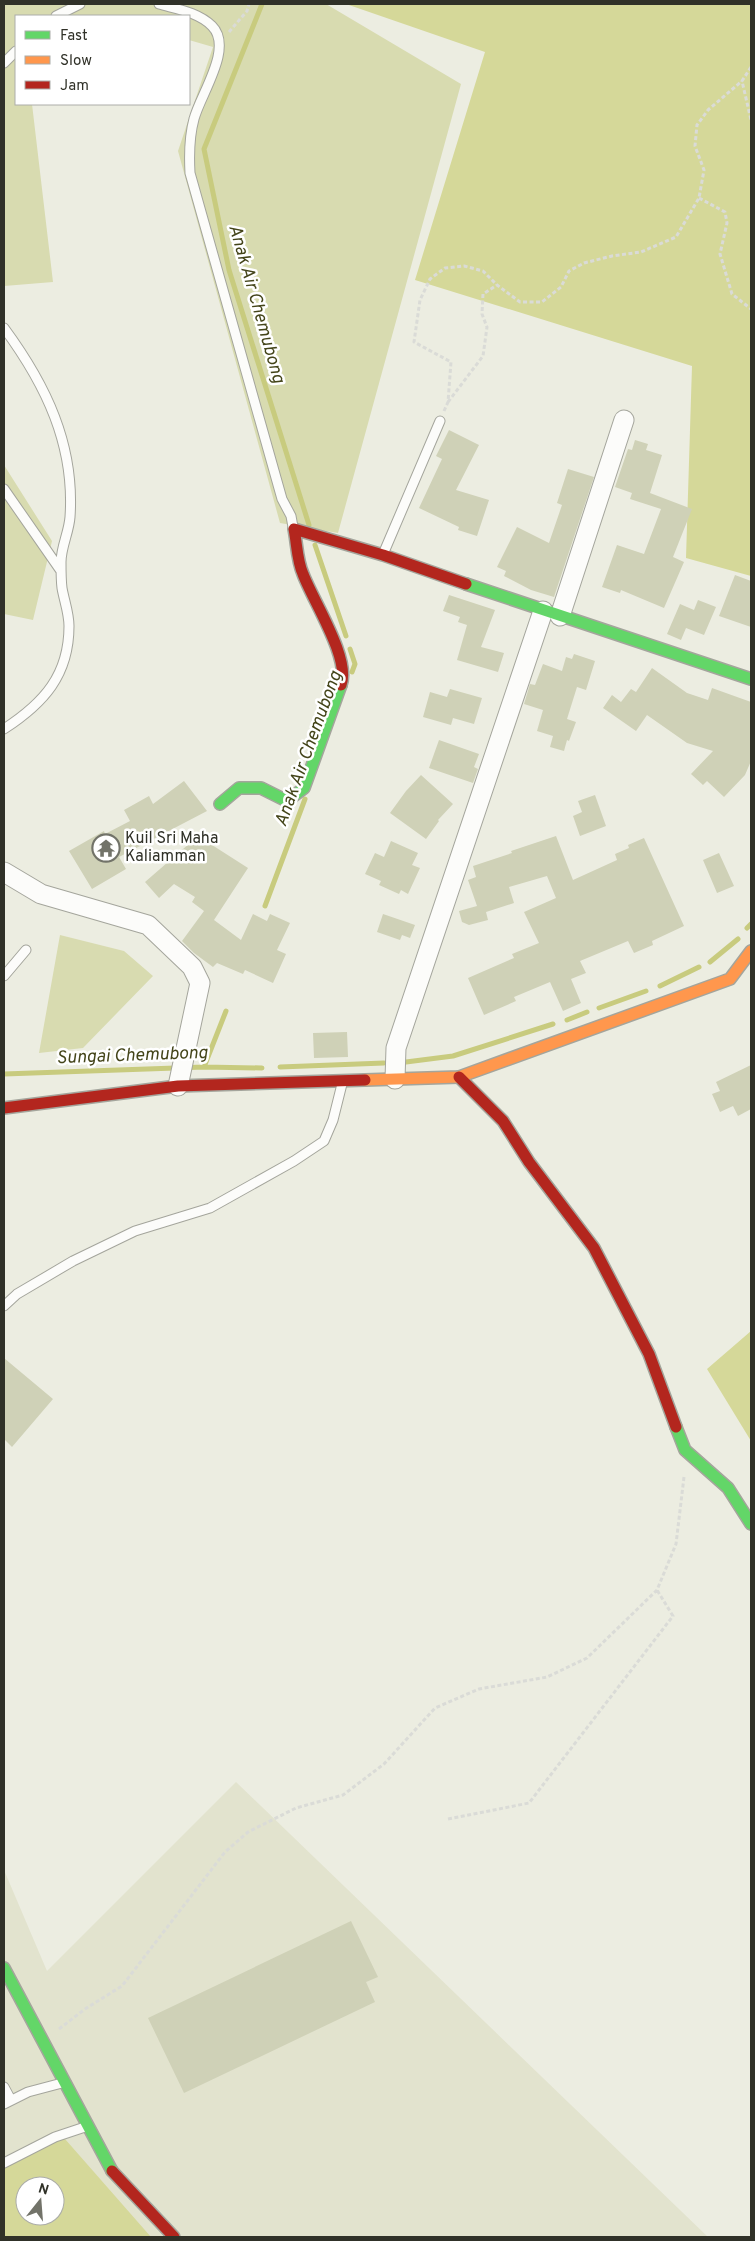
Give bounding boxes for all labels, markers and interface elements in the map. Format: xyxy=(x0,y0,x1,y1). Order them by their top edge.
legend xyxy=(15,15,190,105)
text: Fast xyxy=(60,27,88,46)
text: Slow xyxy=(60,52,92,71)
text: Jam xyxy=(60,77,89,96)
water label: Anak Air Chemubong xyxy=(222,222,290,386)
water label: Anak Air Chemubong xyxy=(270,668,348,830)
place label: Kuil Sri Maha Kaliamman xyxy=(125,829,218,867)
temple icon: Kuil Sri Maha Kaliamman xyxy=(91,833,121,863)
water label: Sungai Chemubong xyxy=(56,1042,208,1070)
north arrow xyxy=(15,2176,65,2226)
text: N xyxy=(36,2180,51,2200)

